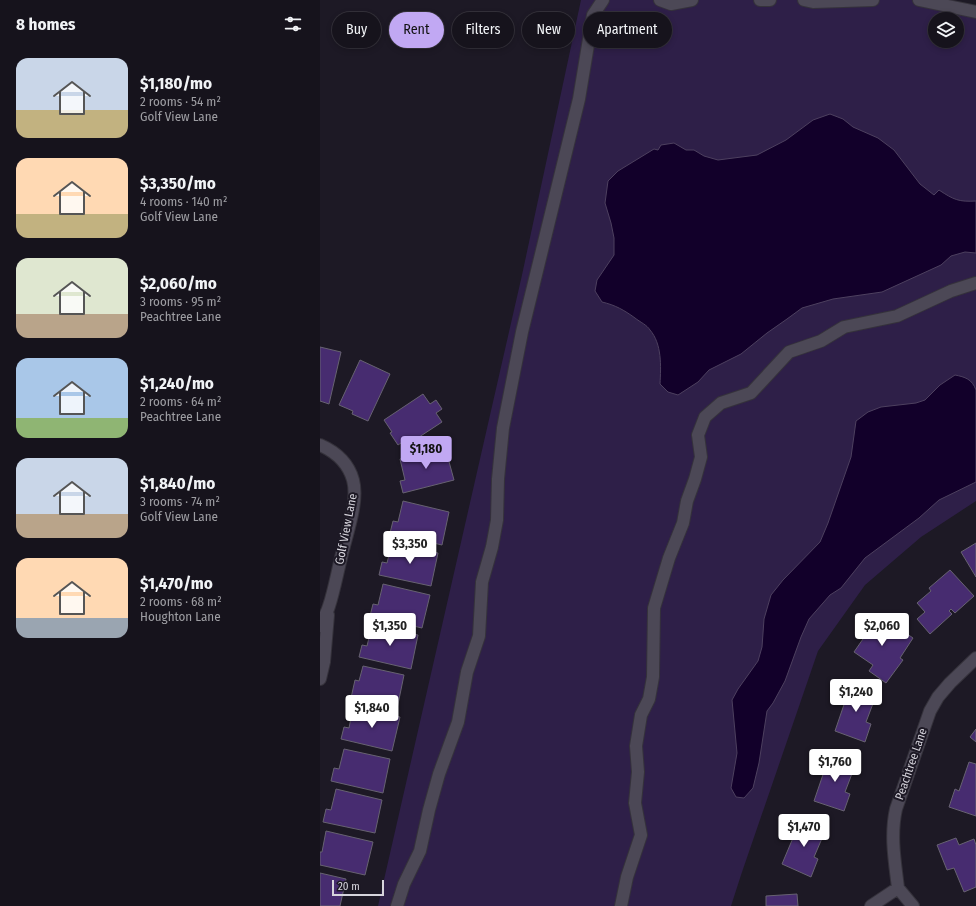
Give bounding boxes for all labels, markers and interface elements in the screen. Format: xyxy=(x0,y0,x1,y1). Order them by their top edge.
chip: Buy xyxy=(332,12,381,48)
chip: Rent xyxy=(389,12,444,48)
chip: Filters xyxy=(452,12,514,48)
chip: New xyxy=(522,12,575,48)
chip: Apartment xyxy=(583,12,672,48)
map controls xyxy=(928,12,964,48)
button: layers xyxy=(928,12,964,48)
icon: filters xyxy=(282,13,304,35)
text: 8 homes xyxy=(16,14,76,35)
text: $1,180/mo xyxy=(140,73,212,94)
icon: home xyxy=(48,74,96,122)
text: 2 rooms · 54 m² xyxy=(140,94,221,109)
text: Golf View Lane xyxy=(140,109,218,124)
text: $3,350/mo xyxy=(140,173,216,194)
icon: home xyxy=(48,174,96,222)
text: 4 rooms · 140 m² xyxy=(140,194,227,209)
text: Golf View Lane xyxy=(140,209,218,224)
text: $2,060/mo xyxy=(140,273,217,294)
icon: home xyxy=(48,274,96,322)
text: 3 rooms · 95 m² xyxy=(140,294,221,309)
text: Peachtree Lane xyxy=(140,309,221,324)
text: $1,240/mo xyxy=(140,373,214,394)
icon: home xyxy=(48,374,96,422)
text: 2 rooms · 64 m² xyxy=(140,394,221,409)
text: Peachtree Lane xyxy=(140,409,221,424)
pin: $1,180 xyxy=(393,436,459,470)
text: $1,180 xyxy=(410,441,442,456)
text: $1,840/mo xyxy=(140,473,215,494)
icon: home xyxy=(48,474,96,522)
street label: Golf View Lane xyxy=(332,492,360,566)
text: 3 rooms · 74 m² xyxy=(140,494,220,509)
text: Golf View Lane xyxy=(140,509,218,524)
pin: $3,350 xyxy=(377,531,443,565)
text: $3,350 xyxy=(392,536,428,551)
text: $1,470/mo xyxy=(140,573,213,594)
icon: home xyxy=(48,574,96,622)
text: 2 rooms · 68 m² xyxy=(140,594,222,609)
text: Houghton Lane xyxy=(140,609,221,624)
pin: $1,350 xyxy=(357,613,423,647)
pin: $2,060 xyxy=(849,613,915,647)
text: $1,350 xyxy=(373,618,407,633)
text: $2,060 xyxy=(864,618,900,633)
pin: $1,240 xyxy=(823,679,889,713)
text: $1,240 xyxy=(839,684,873,699)
pin: $1,840 xyxy=(339,695,405,729)
text: $1,840 xyxy=(354,700,390,715)
street label: Peachtree Lane xyxy=(892,726,930,802)
pin: $1,760 xyxy=(802,749,868,783)
text: $1,760 xyxy=(818,754,852,769)
pin: $1,470 xyxy=(771,814,837,848)
text: $1,470 xyxy=(787,819,821,834)
scale bar xyxy=(332,878,384,897)
text: 20 m xyxy=(338,880,360,893)

